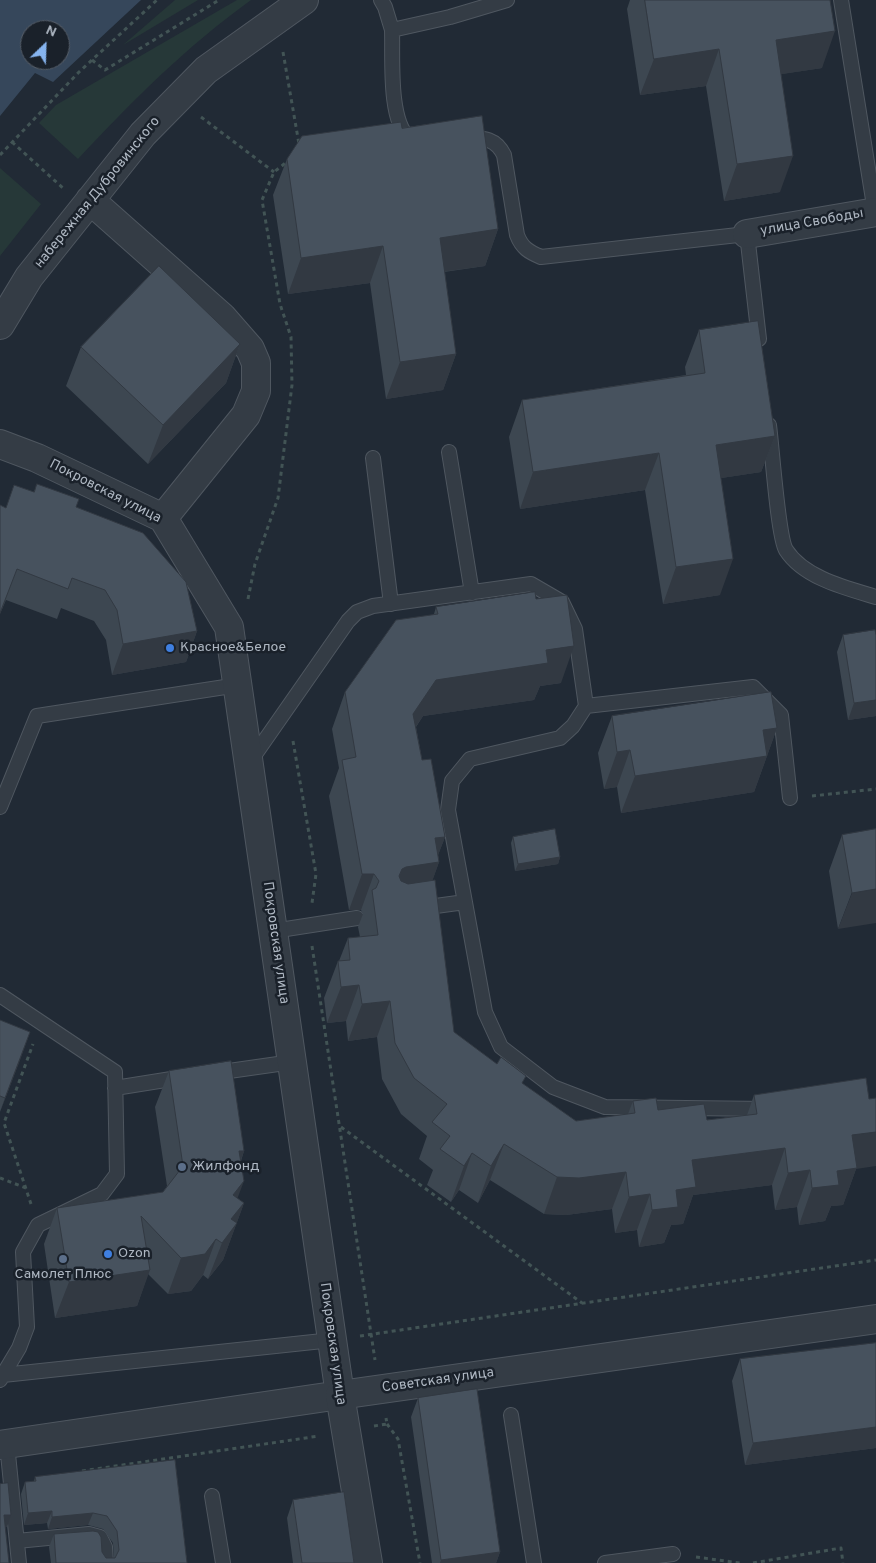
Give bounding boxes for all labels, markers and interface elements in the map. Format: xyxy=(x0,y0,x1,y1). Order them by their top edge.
north arrow xyxy=(20,20,70,70)
text: N xyxy=(43,22,59,42)
street label: набережная Дубровинского xyxy=(32,114,164,272)
street label: улица Свободы xyxy=(759,206,865,240)
street label: Покровская улица xyxy=(46,457,164,527)
place label: Красное&Белое xyxy=(180,640,286,656)
marker: Красное&Белое xyxy=(164,642,176,654)
street label: Покровская улица xyxy=(258,881,292,1005)
place label: Жилфонд xyxy=(192,1159,259,1175)
marker: Жилфонд xyxy=(176,1161,188,1173)
place label: Ozon xyxy=(118,1246,151,1262)
marker: Ozon xyxy=(102,1248,114,1260)
marker: Самолет Плюс xyxy=(57,1253,69,1265)
place label: Самолет Плюс xyxy=(15,1267,111,1283)
street label: Покровская улица xyxy=(315,1282,349,1406)
street label: Советская улица xyxy=(381,1365,495,1397)

